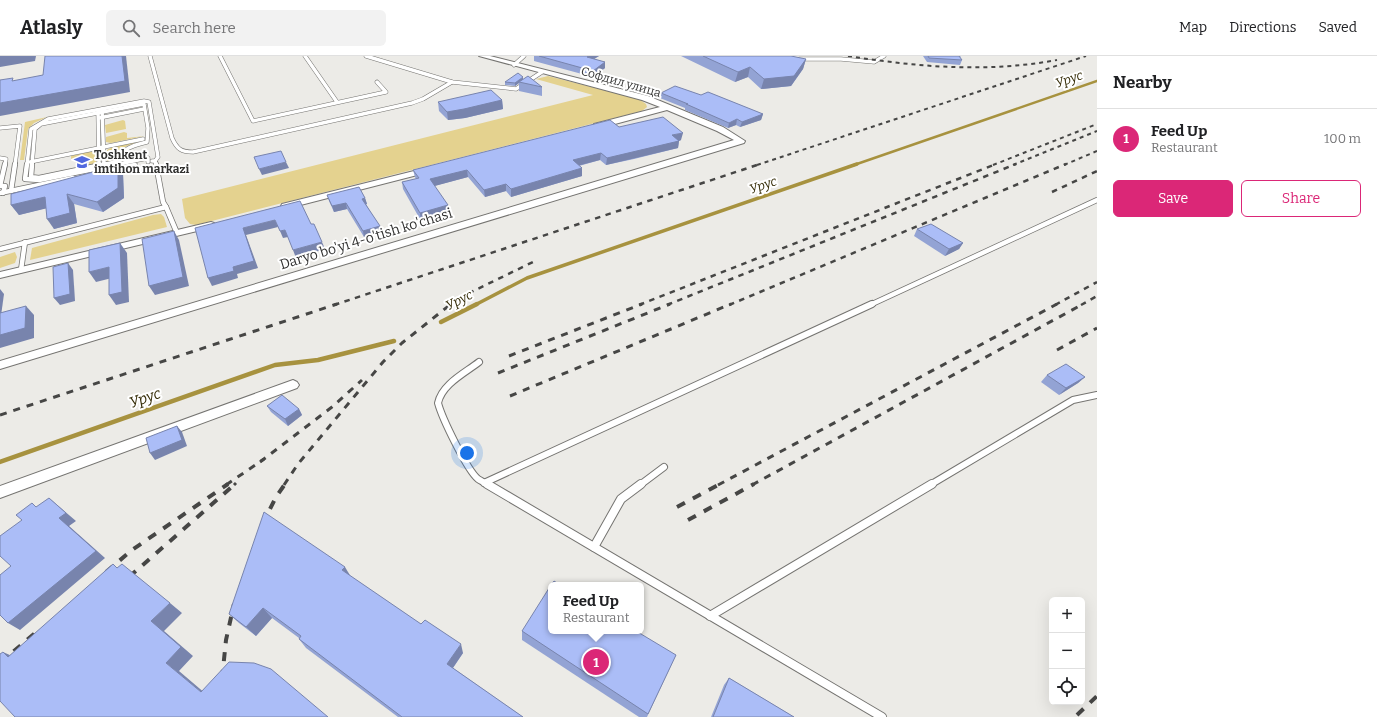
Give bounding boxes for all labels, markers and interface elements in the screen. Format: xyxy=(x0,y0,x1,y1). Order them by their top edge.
search box xyxy=(106,10,386,46)
text: Atlasly xyxy=(20,16,82,39)
icon: search xyxy=(120,17,142,39)
text: Search here xyxy=(152,19,236,37)
text: Map xyxy=(1179,19,1207,36)
text: Directions xyxy=(1229,19,1297,36)
text: Saved xyxy=(1319,19,1357,36)
street label: Софдил улица xyxy=(579,64,663,100)
water label: Урус xyxy=(1053,67,1085,91)
text: Nearby xyxy=(1113,72,1172,93)
text: Feed Up xyxy=(1151,122,1207,140)
text: 1 xyxy=(1123,131,1129,146)
text: 100 m xyxy=(1324,131,1361,146)
text: Restaurant xyxy=(1151,140,1218,155)
place label: Toshkent imtihon markazi xyxy=(94,148,189,176)
school or university icon: Toshkent imtihon markazi xyxy=(73,153,91,171)
water label: Урус xyxy=(747,173,779,197)
button: Save xyxy=(1113,180,1233,217)
button: Share xyxy=(1241,180,1361,217)
street label: Daryo bo'yi 4-o'tish ko'chasi xyxy=(278,205,454,273)
water label: Урус xyxy=(443,287,475,313)
water label: Урус xyxy=(127,384,164,412)
your location xyxy=(457,443,477,463)
popup xyxy=(548,582,644,634)
text: Feed Up xyxy=(563,592,619,610)
map controls xyxy=(1049,597,1085,705)
button: + xyxy=(1049,597,1085,633)
text: Restaurant xyxy=(563,610,629,625)
button: − xyxy=(1049,633,1085,669)
pin: 1 xyxy=(583,647,609,677)
button: locate xyxy=(1049,669,1085,705)

